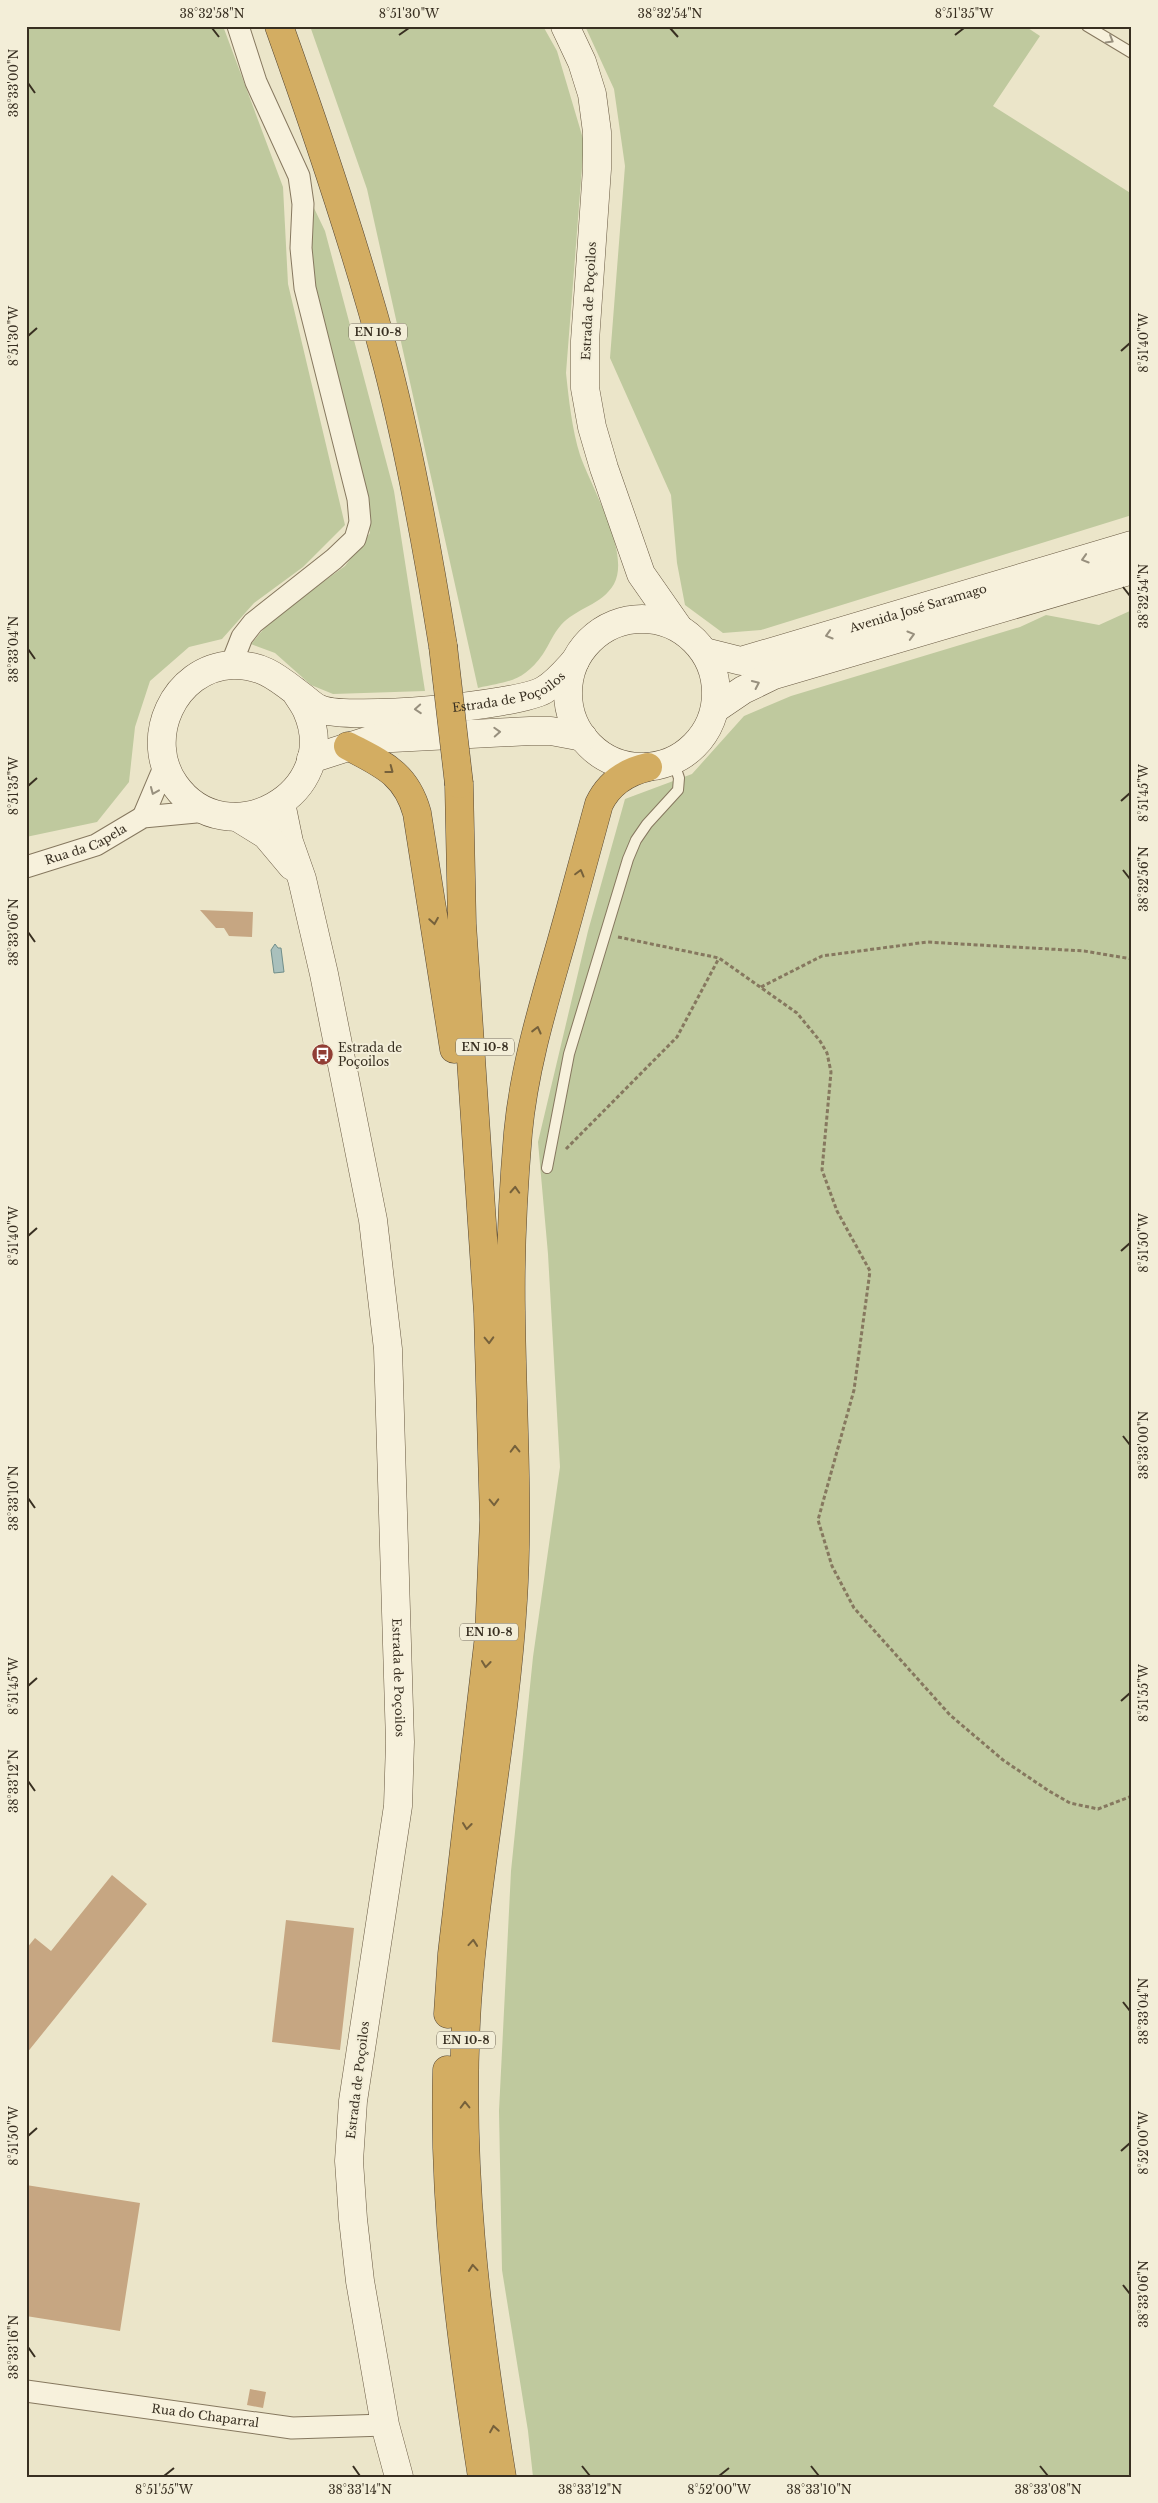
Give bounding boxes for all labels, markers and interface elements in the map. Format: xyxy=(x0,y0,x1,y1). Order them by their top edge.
text: 38°32'58"N xyxy=(179,6,245,21)
text: 8°51'30"W xyxy=(379,6,440,21)
text: 38°32'54"N xyxy=(638,6,703,21)
text: 8°51'35"W xyxy=(935,6,994,21)
one-way arrow xyxy=(1104,33,1113,43)
text: 38°33'00"N xyxy=(6,49,21,117)
street label: Estrada de Poçoilos xyxy=(578,241,599,361)
text: 8°51'30"W xyxy=(6,305,21,366)
text: 8°51'40"W xyxy=(1136,312,1151,373)
road number: EN 10-8 xyxy=(349,324,407,341)
one-way arrow xyxy=(1081,553,1090,563)
text: 38°32'54"N xyxy=(1136,563,1151,628)
street label: Avenida José Saramago xyxy=(847,580,989,636)
text: 38°33'04"N xyxy=(6,615,21,682)
one-way arrow xyxy=(825,630,833,640)
one-way arrow xyxy=(907,630,915,640)
street label: Estrada de Poçoilos xyxy=(451,668,568,715)
one-way arrow xyxy=(751,679,760,690)
one-way arrow xyxy=(413,704,421,715)
one-way arrow xyxy=(493,727,501,738)
text: 8°51'35"W xyxy=(6,756,21,815)
text: 8°51'45"W xyxy=(1136,763,1151,822)
one-way arrow xyxy=(384,764,393,772)
one-way arrow xyxy=(150,787,160,795)
street label: Rua da Capela xyxy=(43,820,129,868)
text: 38°32'56"N xyxy=(1136,846,1151,912)
one-way arrow xyxy=(574,869,585,877)
text: 38°33'06"N xyxy=(6,898,21,966)
one-way arrow xyxy=(429,917,439,926)
one-way arrow xyxy=(531,1025,542,1034)
road number: EN 10-8 xyxy=(456,1038,514,1056)
place label: Estrada de Poçoilos xyxy=(338,1040,402,1069)
bus stop icon: Estrada de Poçoilos xyxy=(310,1043,334,1067)
one-way arrow xyxy=(509,1186,520,1194)
text: 8°51'40"W xyxy=(6,1205,21,1266)
text: 8°51'50"W xyxy=(1136,1212,1151,1273)
one-way arrow xyxy=(484,1336,494,1344)
text: 38°33'00"N xyxy=(1136,1411,1151,1479)
one-way arrow xyxy=(510,1445,520,1452)
text: 38°33'10"N xyxy=(6,1465,21,1531)
one-way arrow xyxy=(489,1498,499,1506)
street label: Estrada de Poçoilos xyxy=(389,1618,408,1737)
road number: EN 10-8 xyxy=(460,1624,518,1640)
text: 8°51'45"W xyxy=(6,1656,21,1715)
one-way arrow xyxy=(481,1660,492,1668)
text: 8°51'55"W xyxy=(1136,1663,1151,1722)
text: 38°33'12"N xyxy=(6,1749,21,1813)
one-way arrow xyxy=(462,1822,473,1830)
one-way arrow xyxy=(467,1939,478,1947)
text: 38°33'04"N xyxy=(1136,1977,1151,2044)
street label: Estrada de Poçoilos xyxy=(343,2020,372,2140)
road number: EN 10-8 xyxy=(437,2032,495,2048)
one-way arrow xyxy=(460,2101,470,2109)
text: 8°51'50"W xyxy=(6,2105,21,2166)
text: 8°52'00"W xyxy=(1136,2110,1151,2175)
text: 38°33'06"N xyxy=(1136,2260,1151,2328)
one-way arrow xyxy=(467,2263,478,2271)
text: 38°33'16"N xyxy=(6,2315,21,2379)
street label: Rua do Chaparral xyxy=(151,2401,260,2430)
one-way arrow xyxy=(490,2424,500,2433)
text: 8°51'55"W xyxy=(135,2482,194,2497)
text: 38°33'14"N xyxy=(328,2482,392,2497)
text: 38°33'12"N xyxy=(558,2482,622,2497)
text: 8°52'00"W xyxy=(687,2482,752,2497)
text: 38°33'10"N xyxy=(786,2482,852,2497)
text: 38°33'08"N xyxy=(1014,2482,1082,2497)

